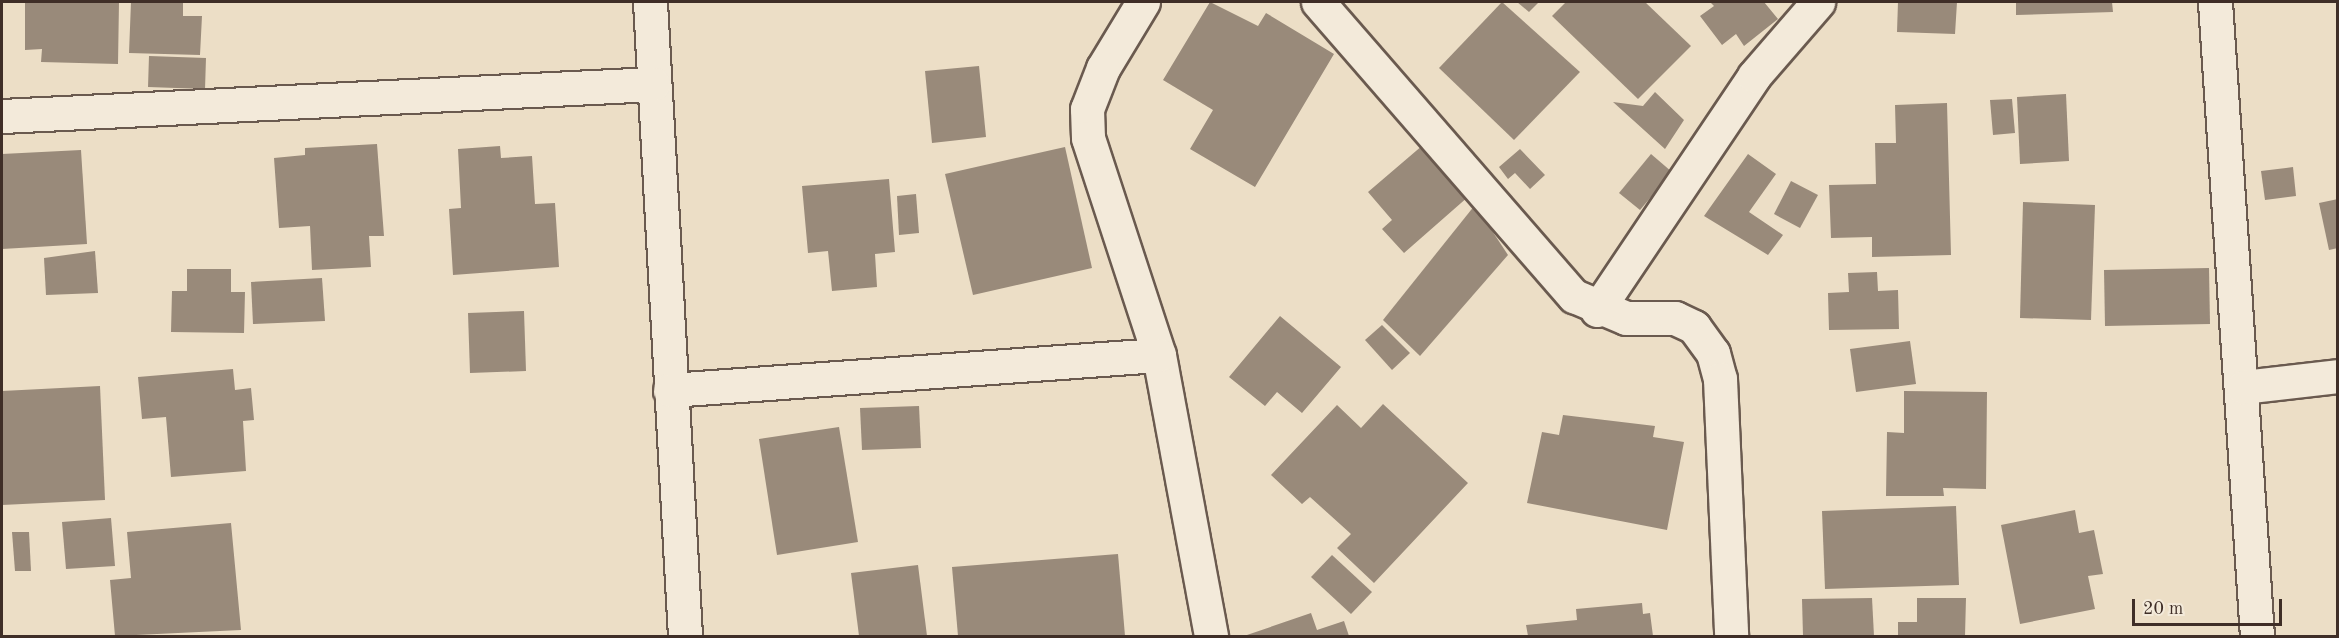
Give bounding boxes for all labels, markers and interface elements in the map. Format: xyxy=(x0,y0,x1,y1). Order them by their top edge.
scale bar xyxy=(2135,587,2285,625)
text: 20 m xyxy=(2143,600,2183,618)

